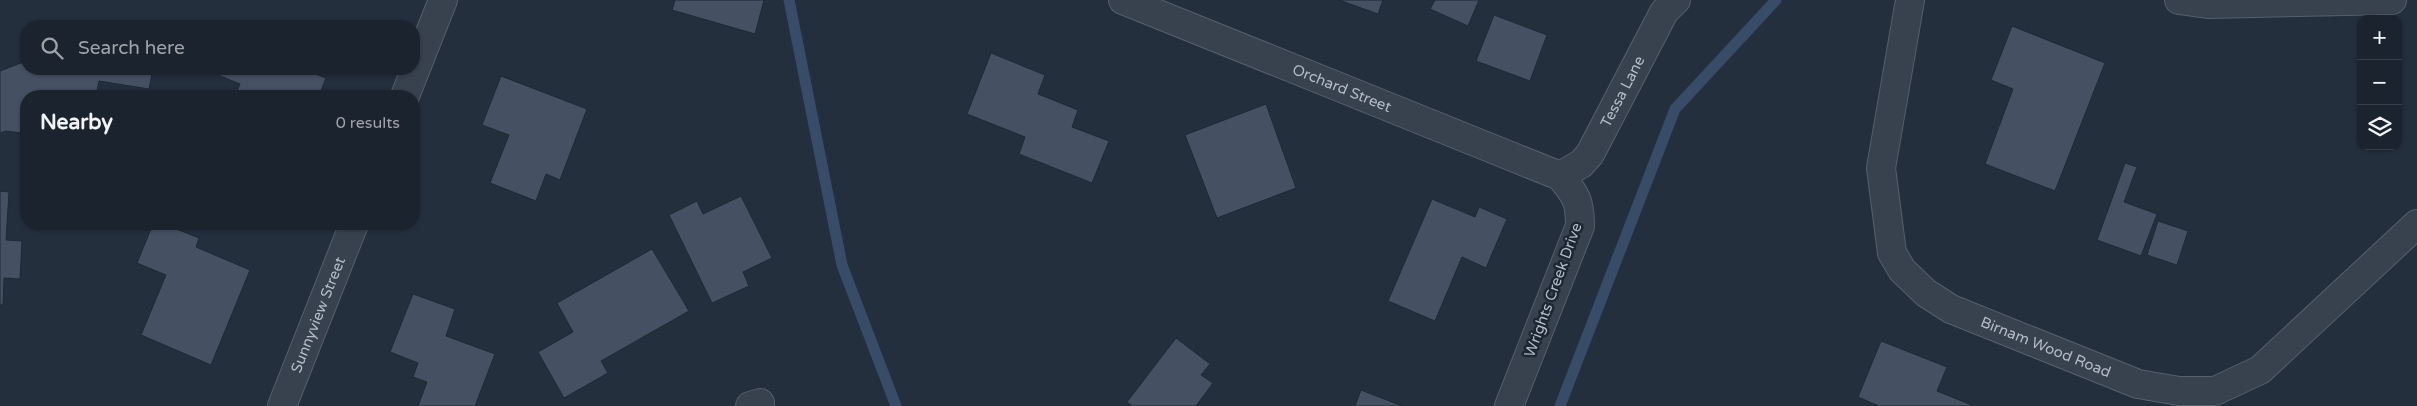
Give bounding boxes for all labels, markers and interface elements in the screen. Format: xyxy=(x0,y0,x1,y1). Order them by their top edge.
map controls xyxy=(2357,15,2402,150)
button: + xyxy=(2357,15,2402,60)
search box xyxy=(20,20,420,75)
icon: search xyxy=(38,34,66,62)
text: Search here xyxy=(78,37,185,59)
street label: Tessa Lane xyxy=(1596,53,1649,130)
street label: Orchard Street xyxy=(1290,60,1394,116)
button: − xyxy=(2357,60,2402,105)
button: layers xyxy=(2357,105,2402,150)
text: Nearby xyxy=(40,110,113,135)
text: 0 results xyxy=(336,113,400,133)
street label: Wrights Creek Drive xyxy=(1520,220,1586,360)
street label: Sunnyview Street xyxy=(287,254,349,376)
street label: Birnam Wood Road xyxy=(1978,313,2114,381)

